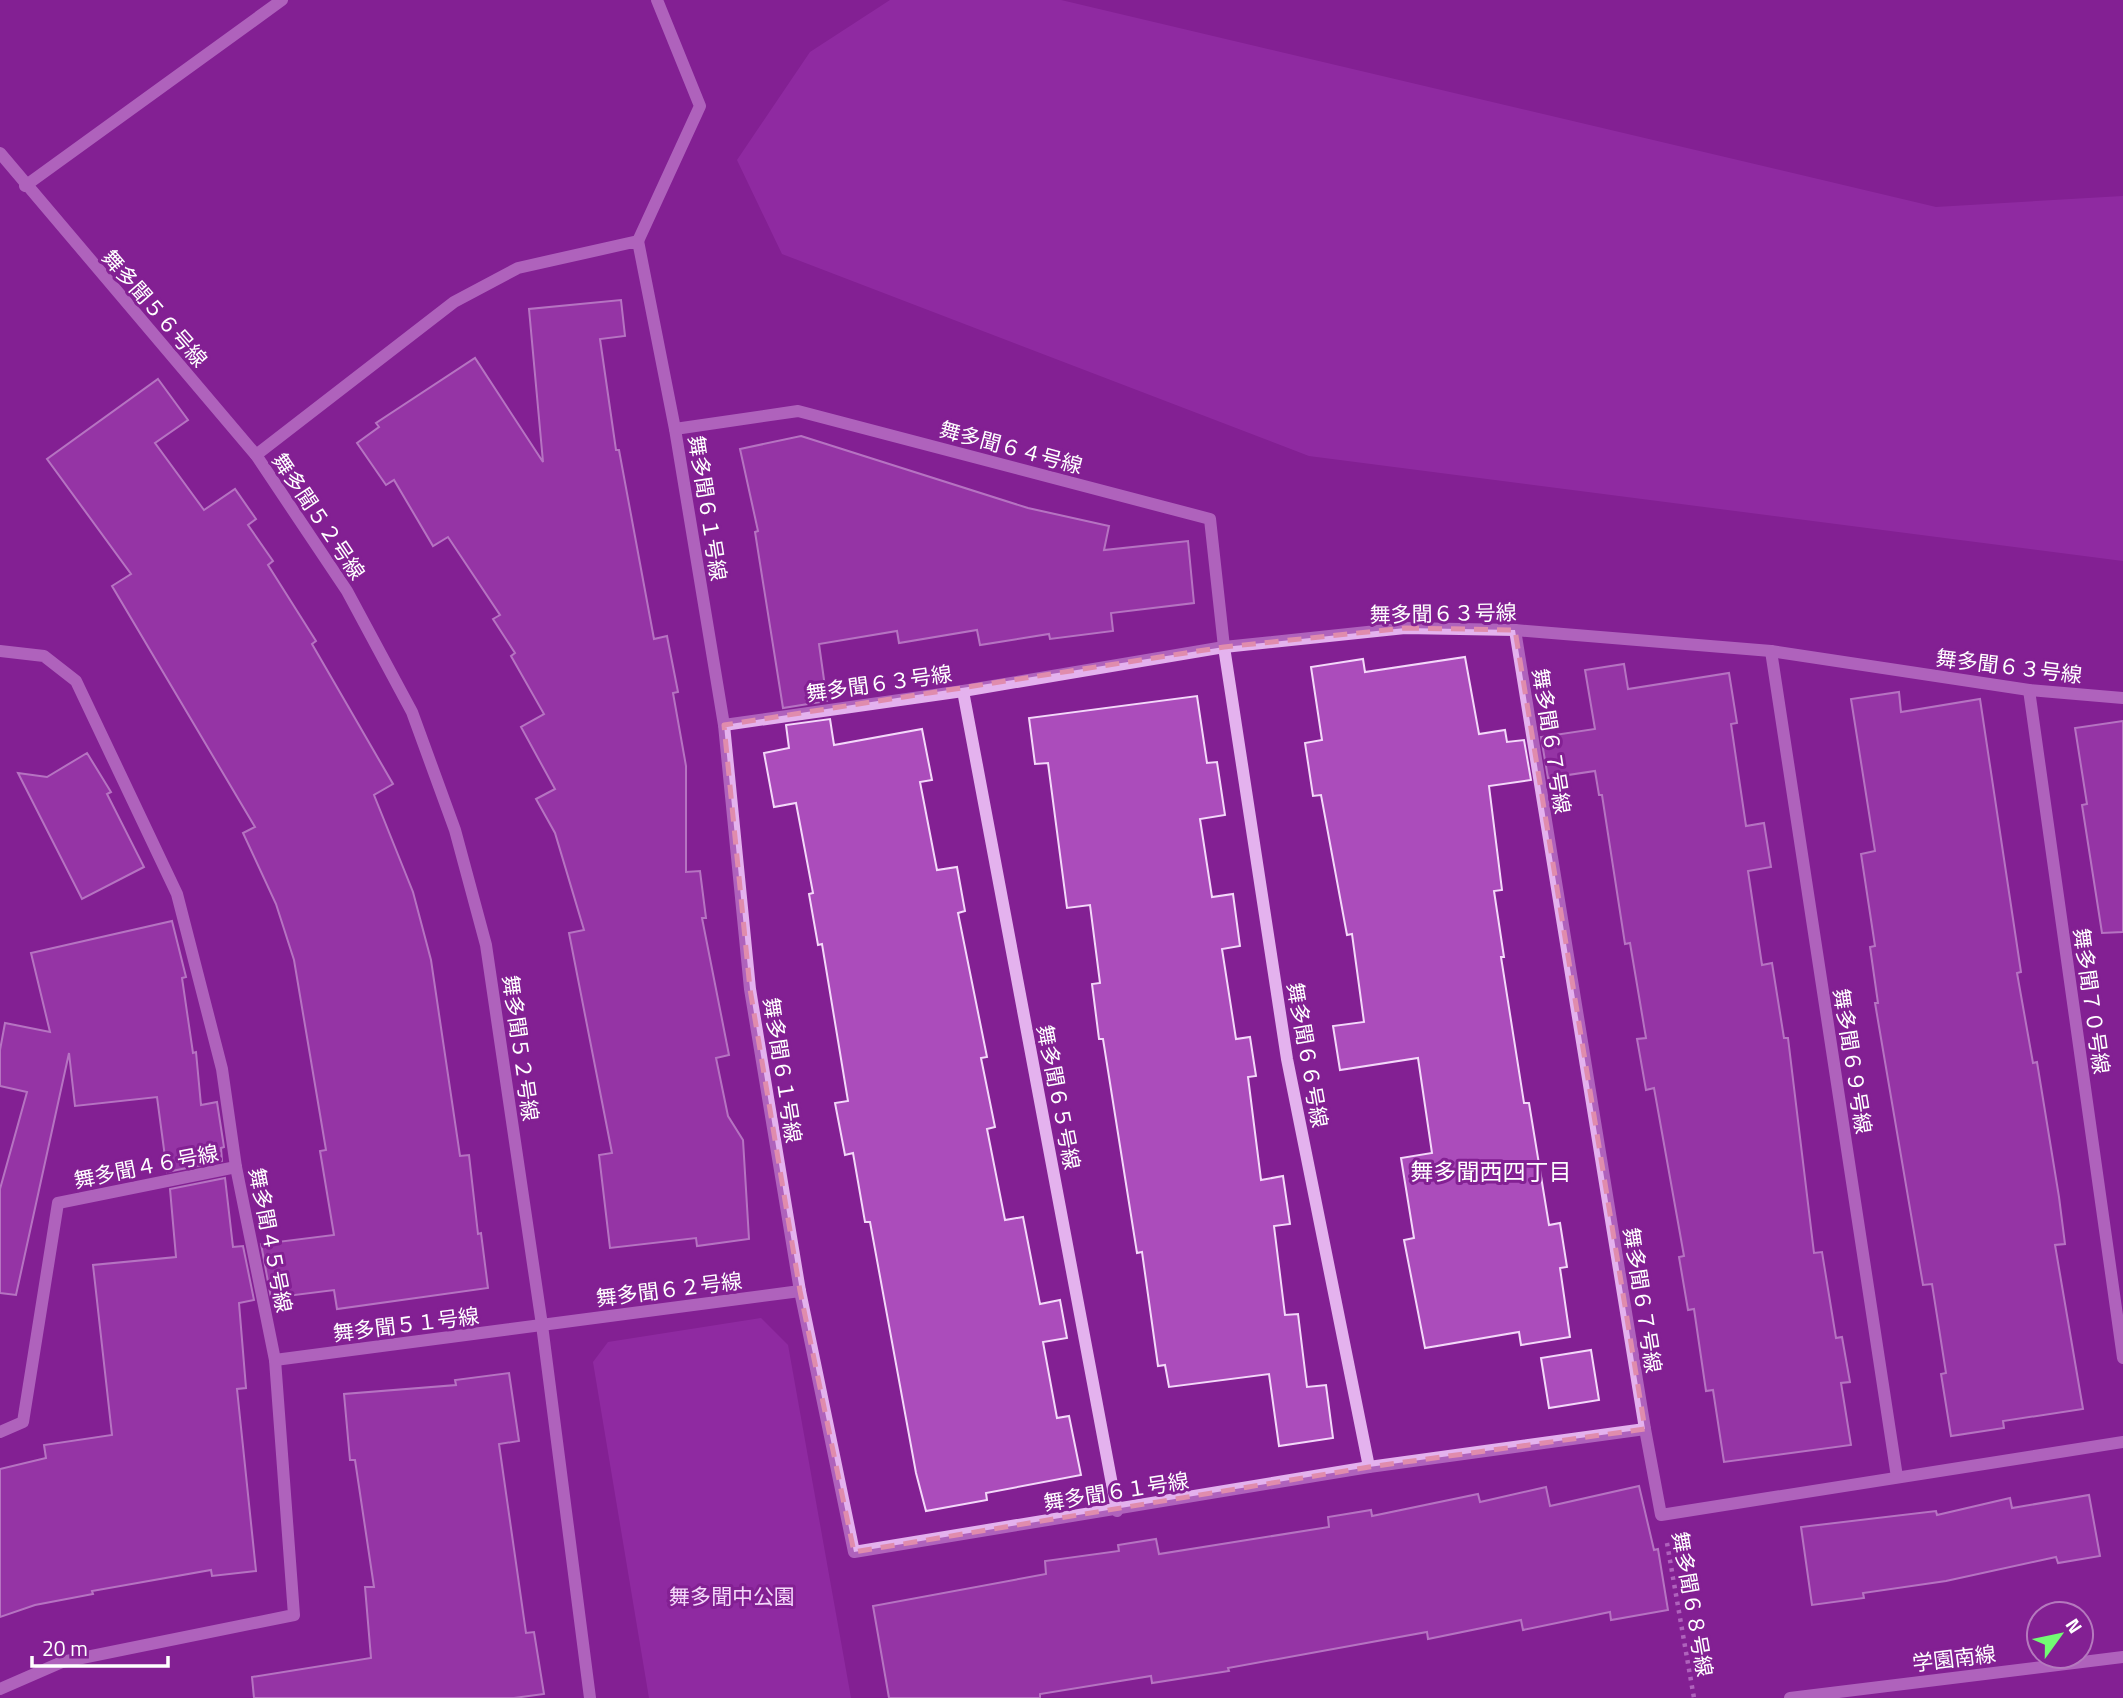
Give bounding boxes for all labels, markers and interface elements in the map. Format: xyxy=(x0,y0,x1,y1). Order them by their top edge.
street label: 舞多聞５６号線 xyxy=(95,242,215,374)
street label: 舞多聞６４号線 xyxy=(936,413,1086,481)
street label: 舞多聞６１号線 xyxy=(681,433,735,583)
street label: 舞多聞５２号線 xyxy=(265,446,373,586)
street label: 舞多聞６３号線 xyxy=(1369,596,1517,630)
street label: 舞多聞６３号線 xyxy=(1934,641,2084,691)
street label: 舞多聞６３号線 xyxy=(804,657,954,709)
street label: 舞多聞６７号線 xyxy=(1525,666,1579,816)
street label: 舞多聞７０号線 xyxy=(2066,926,2118,1076)
street label: 舞多聞５２号線 xyxy=(495,973,547,1123)
street label: 舞多聞６６号線 xyxy=(1279,980,1337,1130)
street label: 舞多聞６９号線 xyxy=(1826,986,1880,1136)
street label: 舞多聞６１号線 xyxy=(756,995,810,1145)
street label: 舞多聞６５号線 xyxy=(1029,1022,1089,1172)
street label: 舞多聞４６号線 xyxy=(71,1136,221,1196)
district label: 舞多聞西四丁目 xyxy=(1411,1154,1572,1189)
street label: 舞多聞４５号線 xyxy=(241,1165,301,1315)
street label: 舞多聞６７号線 xyxy=(1616,1225,1670,1375)
street label: 舞多聞６２号線 xyxy=(594,1264,744,1314)
street label: 舞多聞５１号線 xyxy=(331,1299,481,1349)
street label: 舞多聞６１号線 xyxy=(1041,1464,1191,1518)
street label: 舞多聞６８号線 xyxy=(1664,1529,1722,1679)
park label: 舞多聞中公園 xyxy=(669,1580,795,1612)
north arrow xyxy=(2025,1600,2095,1670)
text: N xyxy=(2059,1612,2090,1639)
scale bar xyxy=(32,1624,168,1668)
text: 20 m xyxy=(42,1632,88,1664)
street label: 学園南線 xyxy=(1910,1637,1998,1679)

